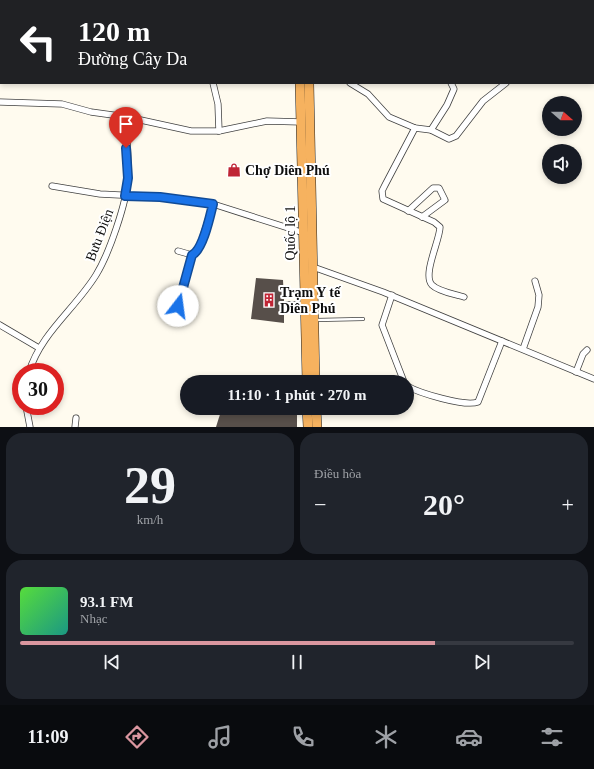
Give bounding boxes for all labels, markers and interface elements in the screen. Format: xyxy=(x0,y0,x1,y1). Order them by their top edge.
icon: left xyxy=(12,16,64,68)
text: 120 m xyxy=(78,16,150,47)
text: Đường Cây Da xyxy=(78,49,187,69)
north arrow xyxy=(542,96,582,136)
map controls xyxy=(542,96,582,184)
pin xyxy=(109,107,143,148)
icon: arrive xyxy=(115,113,137,135)
button: sound xyxy=(542,144,582,184)
shop icon: Chợ Diên Phú xyxy=(226,162,242,178)
place label: Chợ Diên Phú xyxy=(245,163,330,178)
street label: Quốc lộ 1 xyxy=(283,205,298,261)
street label: Bưu Điện xyxy=(83,207,116,263)
position arrow xyxy=(157,285,199,327)
place label: Trạm Y tế Diên Phú xyxy=(280,285,341,316)
building icon: Trạm Y tế Diên Phú xyxy=(261,292,277,308)
speed limit sign: 30 xyxy=(12,363,64,415)
text: 11:10 · 1 phút · 270 m xyxy=(227,387,367,403)
text: 29 xyxy=(124,457,176,514)
text: Điều hòa xyxy=(314,466,361,481)
text: 20° xyxy=(423,488,465,521)
text: − xyxy=(314,492,326,517)
text: + xyxy=(562,492,574,517)
text: km/h xyxy=(137,512,163,527)
text: 93.1 FM xyxy=(80,594,133,610)
text: Nhạc xyxy=(80,611,107,626)
icon: previous xyxy=(101,651,123,673)
icon: pause xyxy=(286,651,308,673)
icon: next xyxy=(471,651,493,673)
icon: directions xyxy=(123,723,151,751)
icon: music xyxy=(206,723,234,751)
icon: phone xyxy=(289,723,317,751)
icon: climate xyxy=(372,723,400,751)
icon: car xyxy=(455,723,483,751)
icon: filters xyxy=(538,723,566,751)
text: 11:09 xyxy=(27,727,69,747)

